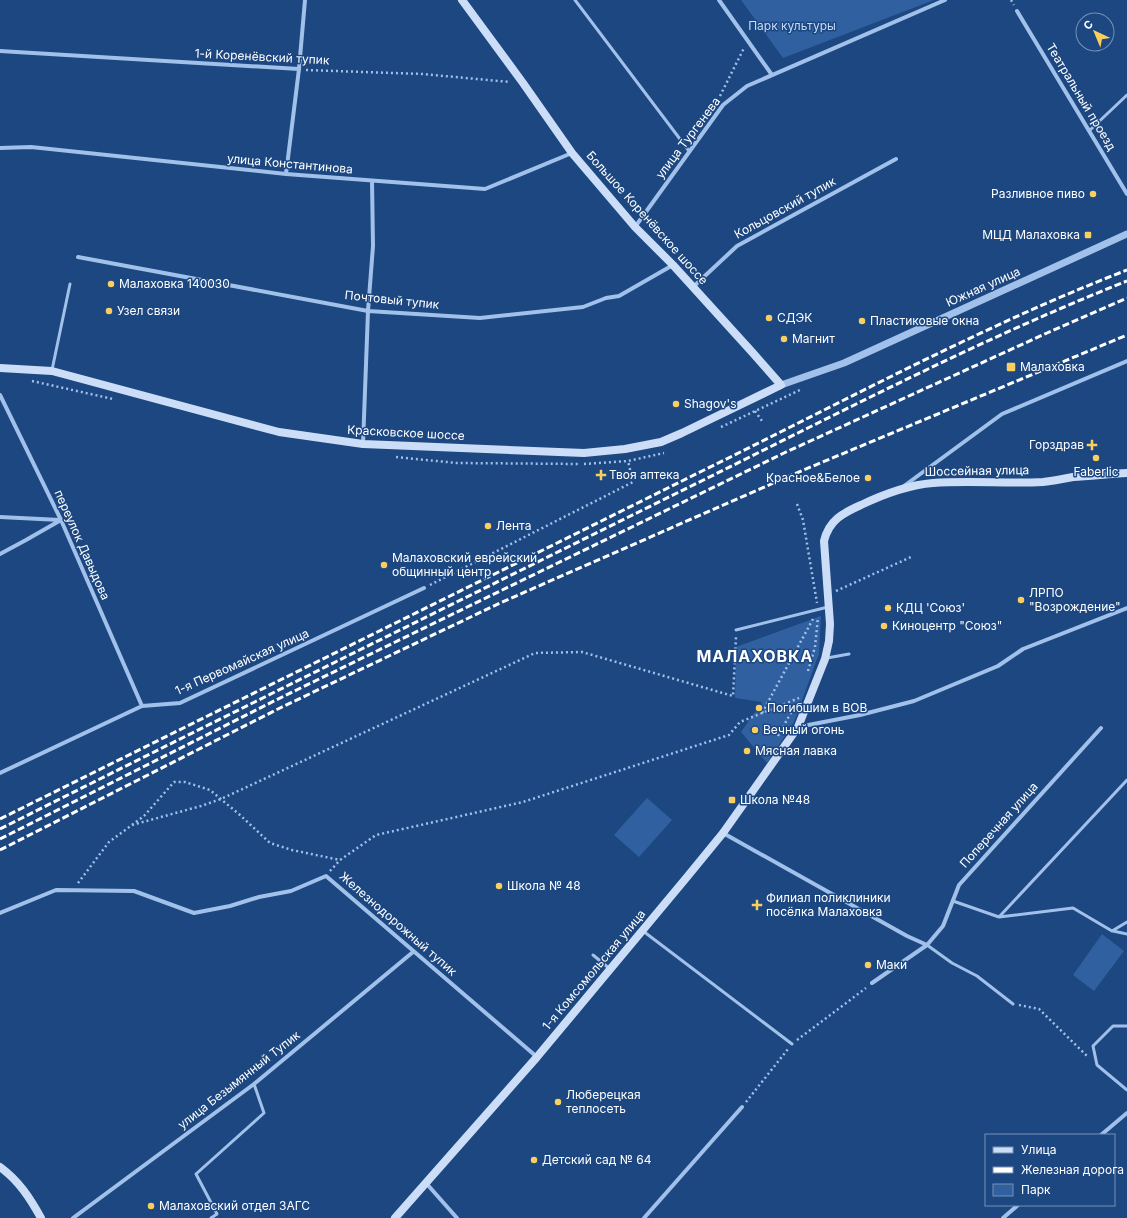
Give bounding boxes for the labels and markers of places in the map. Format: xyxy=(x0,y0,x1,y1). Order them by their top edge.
place label: Разливное пиво xyxy=(991,186,1085,201)
marker: Разливное пиво xyxy=(1088,189,1098,199)
place label: МЦД Малаховка xyxy=(982,227,1080,242)
marker: МЦД Малаховка xyxy=(1083,230,1093,240)
place label: Малаховка 140030 xyxy=(119,276,230,291)
marker: Малаховка 140030 xyxy=(106,279,116,289)
place label: Узел связи xyxy=(117,303,180,318)
marker: Узел связи xyxy=(104,306,114,316)
place label: СДЭК xyxy=(777,310,812,325)
marker: СДЭК xyxy=(764,313,774,323)
place label: Пластиковые окна xyxy=(870,313,979,328)
marker: Пластиковые окна xyxy=(857,316,867,326)
place label: Магнит xyxy=(792,331,835,346)
marker: Магнит xyxy=(779,334,789,344)
place label: Малаховка xyxy=(1020,359,1085,374)
marker: Малаховка xyxy=(1005,361,1017,373)
place label: Shagov's xyxy=(684,396,737,411)
marker: Shagov's xyxy=(671,399,681,409)
place label: Горздрав xyxy=(1029,437,1084,452)
marker: Горздрав xyxy=(1087,440,1097,450)
marker: Faberlic xyxy=(1091,453,1101,463)
place label: Faberlic xyxy=(1073,464,1119,479)
place label: Твоя аптека xyxy=(609,467,680,482)
marker: Твоя аптека xyxy=(596,470,606,480)
place label: Красное&Белое xyxy=(766,470,860,485)
marker: Красное&Белое xyxy=(863,473,873,483)
place label: Лента xyxy=(496,518,531,533)
marker: Лента xyxy=(483,521,493,531)
place label: Малаховский еврейский общинный центр xyxy=(392,550,537,579)
marker: Малаховский еврейский общинный центр xyxy=(379,560,389,570)
place label: ЛРПО "Возрождение" xyxy=(1029,585,1121,614)
marker: ЛРПО "Возрождение" xyxy=(1016,595,1026,605)
place label: КДЦ 'Союз' xyxy=(896,600,965,615)
marker: КДЦ 'Союз' xyxy=(883,603,893,613)
place label: Киноцентр "Союз" xyxy=(892,618,1002,633)
marker: Киноцентр "Союз" xyxy=(879,621,889,631)
place label: Погибшим в ВОВ xyxy=(767,700,867,715)
marker: Погибшим в ВОВ xyxy=(754,703,764,713)
place label: Вечный огонь xyxy=(763,722,845,737)
marker: Вечный огонь xyxy=(750,725,760,735)
place label: Мясная лавка xyxy=(755,743,837,758)
marker: Мясная лавка xyxy=(742,746,752,756)
place label: Школа №48 xyxy=(740,792,810,807)
marker: Школа №48 xyxy=(727,795,737,805)
place label: Школа № 48 xyxy=(507,878,581,893)
marker: Школа № 48 xyxy=(494,881,504,891)
place label: Филиал поликлиники посёлка Малаховка xyxy=(766,890,891,919)
marker: Филиал поликлиники посёлка Малаховка xyxy=(751,899,763,911)
place label: Маки xyxy=(876,957,907,972)
marker: Маки xyxy=(863,960,873,970)
place label: Люберецкая теплосеть xyxy=(566,1087,641,1116)
marker: Люберецкая теплосеть xyxy=(553,1097,563,1107)
place label: Детский сад № 64 xyxy=(542,1152,652,1167)
marker: Детский сад № 64 xyxy=(529,1155,539,1165)
place label: Малаховский отдел ЗАГС xyxy=(159,1198,310,1213)
marker: Малаховский отдел ЗАГС xyxy=(146,1201,156,1211)

